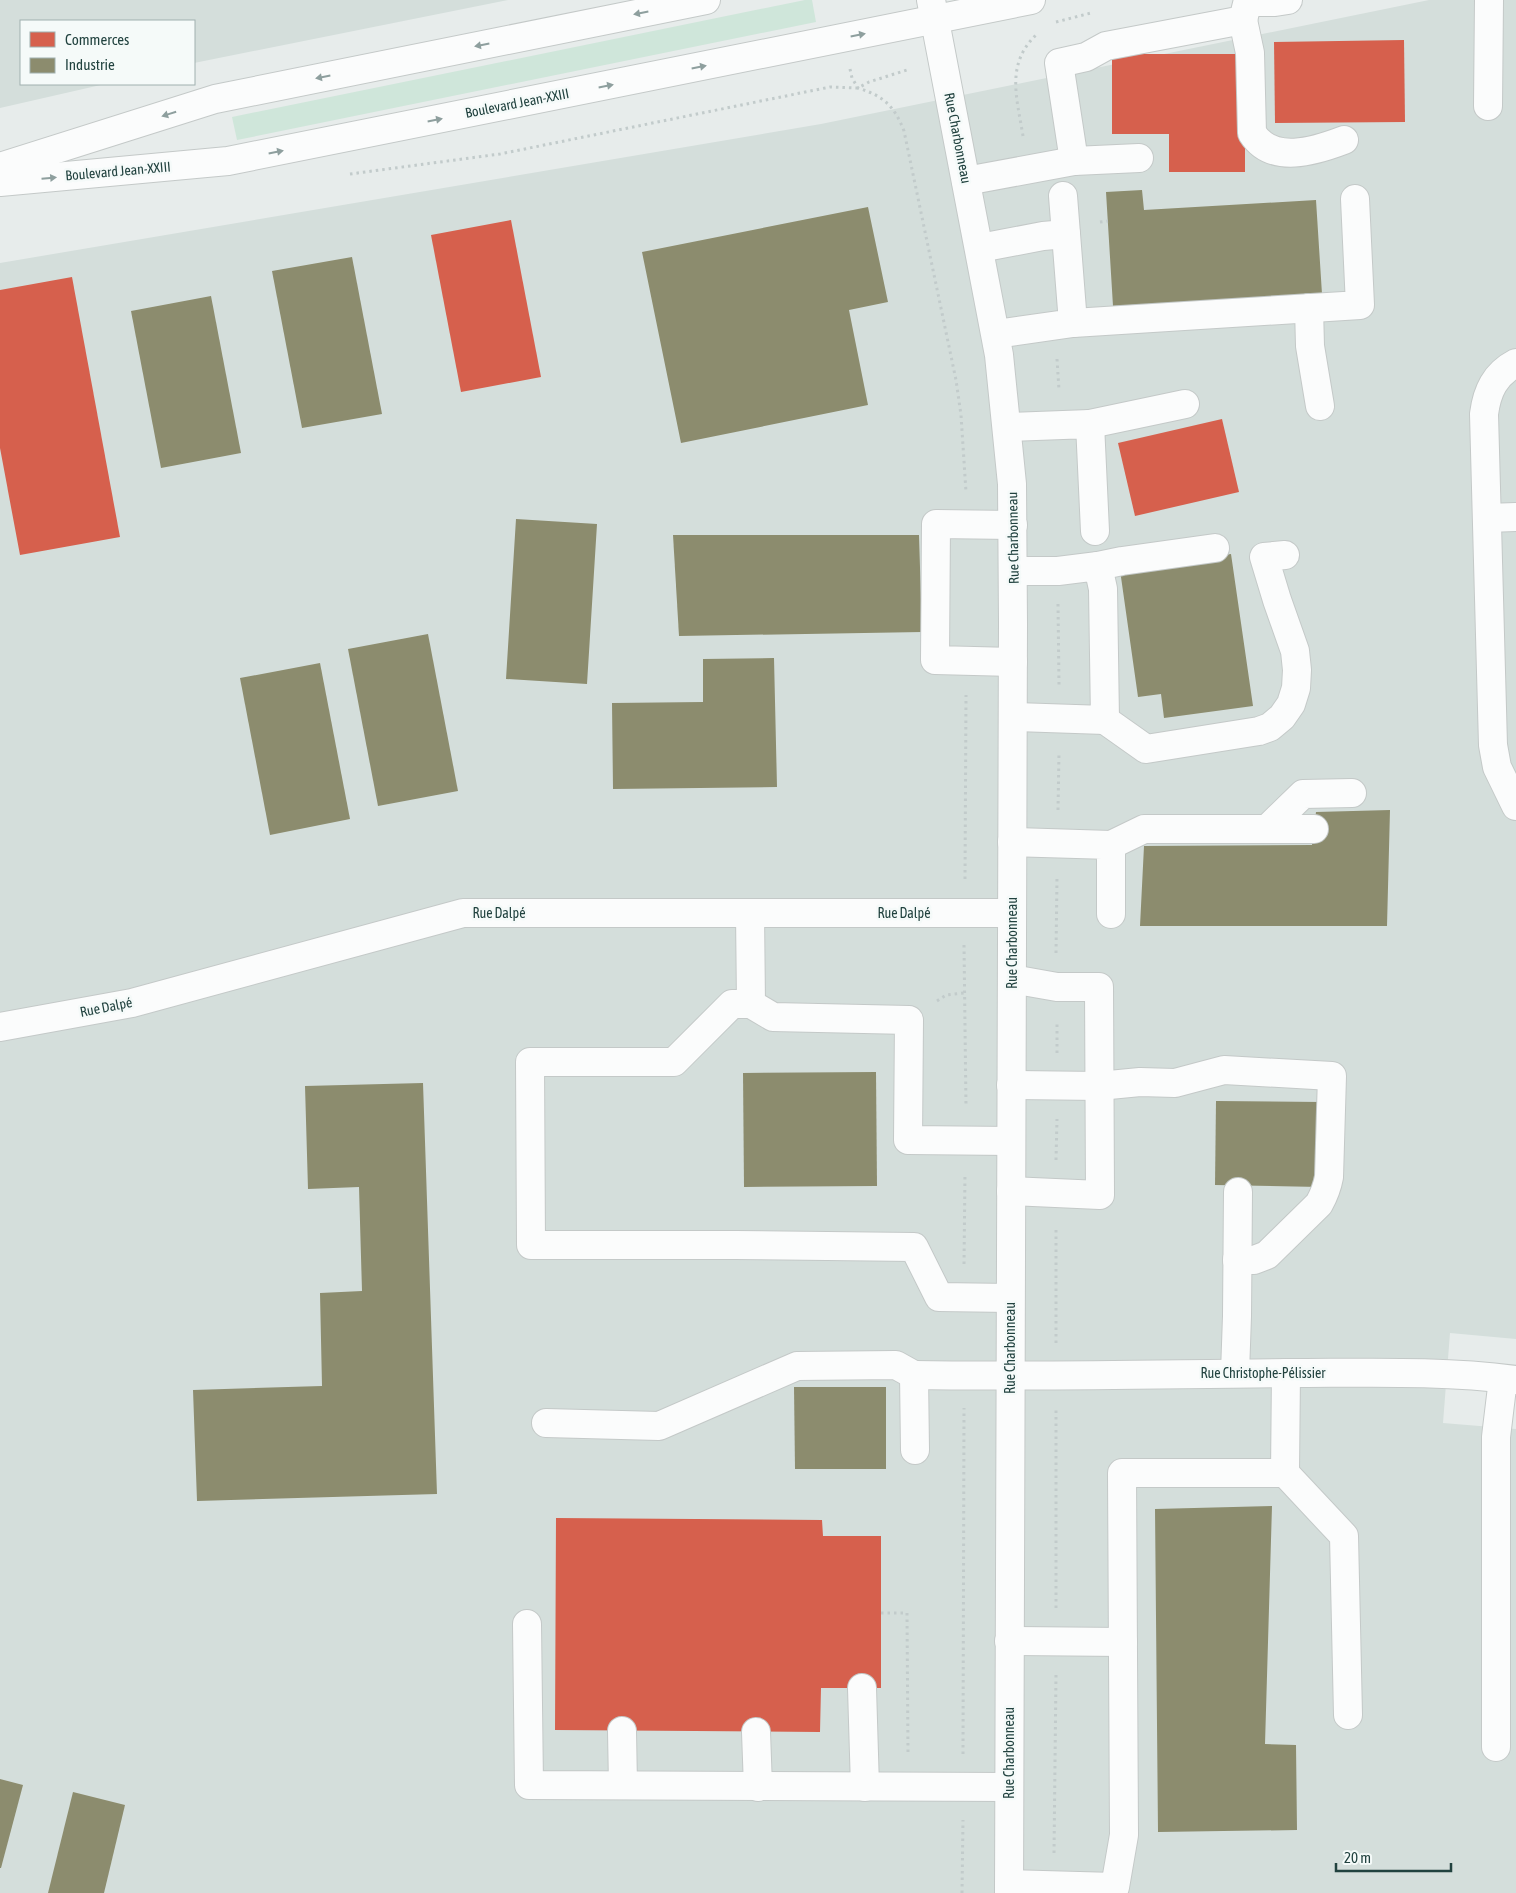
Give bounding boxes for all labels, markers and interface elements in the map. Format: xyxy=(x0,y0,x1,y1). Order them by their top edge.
one-way arrow xyxy=(634,9,649,17)
legend xyxy=(20,20,195,85)
text: Commerces xyxy=(65,31,129,48)
one-way arrow xyxy=(850,31,866,39)
one-way arrow xyxy=(475,41,490,49)
text: Industrie xyxy=(65,56,115,73)
one-way arrow xyxy=(691,63,707,71)
one-way arrow xyxy=(314,74,330,82)
one-way arrow xyxy=(598,82,613,90)
street label: Boulevard Jean-XXIII xyxy=(464,85,570,121)
street label: Rue Charbonneau xyxy=(941,91,975,185)
one-way arrow xyxy=(161,110,176,118)
one-way arrow xyxy=(427,116,443,124)
one-way arrow xyxy=(268,147,284,155)
street label: Boulevard Jean-XXIII xyxy=(65,158,171,184)
one-way arrow xyxy=(41,173,57,181)
street label: Rue Charbonneau xyxy=(1004,492,1022,584)
street label: Rue Charbonneau xyxy=(1004,897,1020,989)
street label: Rue Dalpé xyxy=(472,905,526,921)
street label: Rue Dalpé xyxy=(877,905,931,921)
street label: Rue Dalpé xyxy=(78,994,134,1020)
street label: Rue Charbonneau xyxy=(1002,1302,1018,1394)
street label: Rue Christophe-Pélissier xyxy=(1201,1365,1326,1381)
street label: Rue Charbonneau xyxy=(1001,1707,1017,1799)
scale bar xyxy=(1336,1840,1451,1872)
text: 20 m xyxy=(1344,1849,1371,1866)

